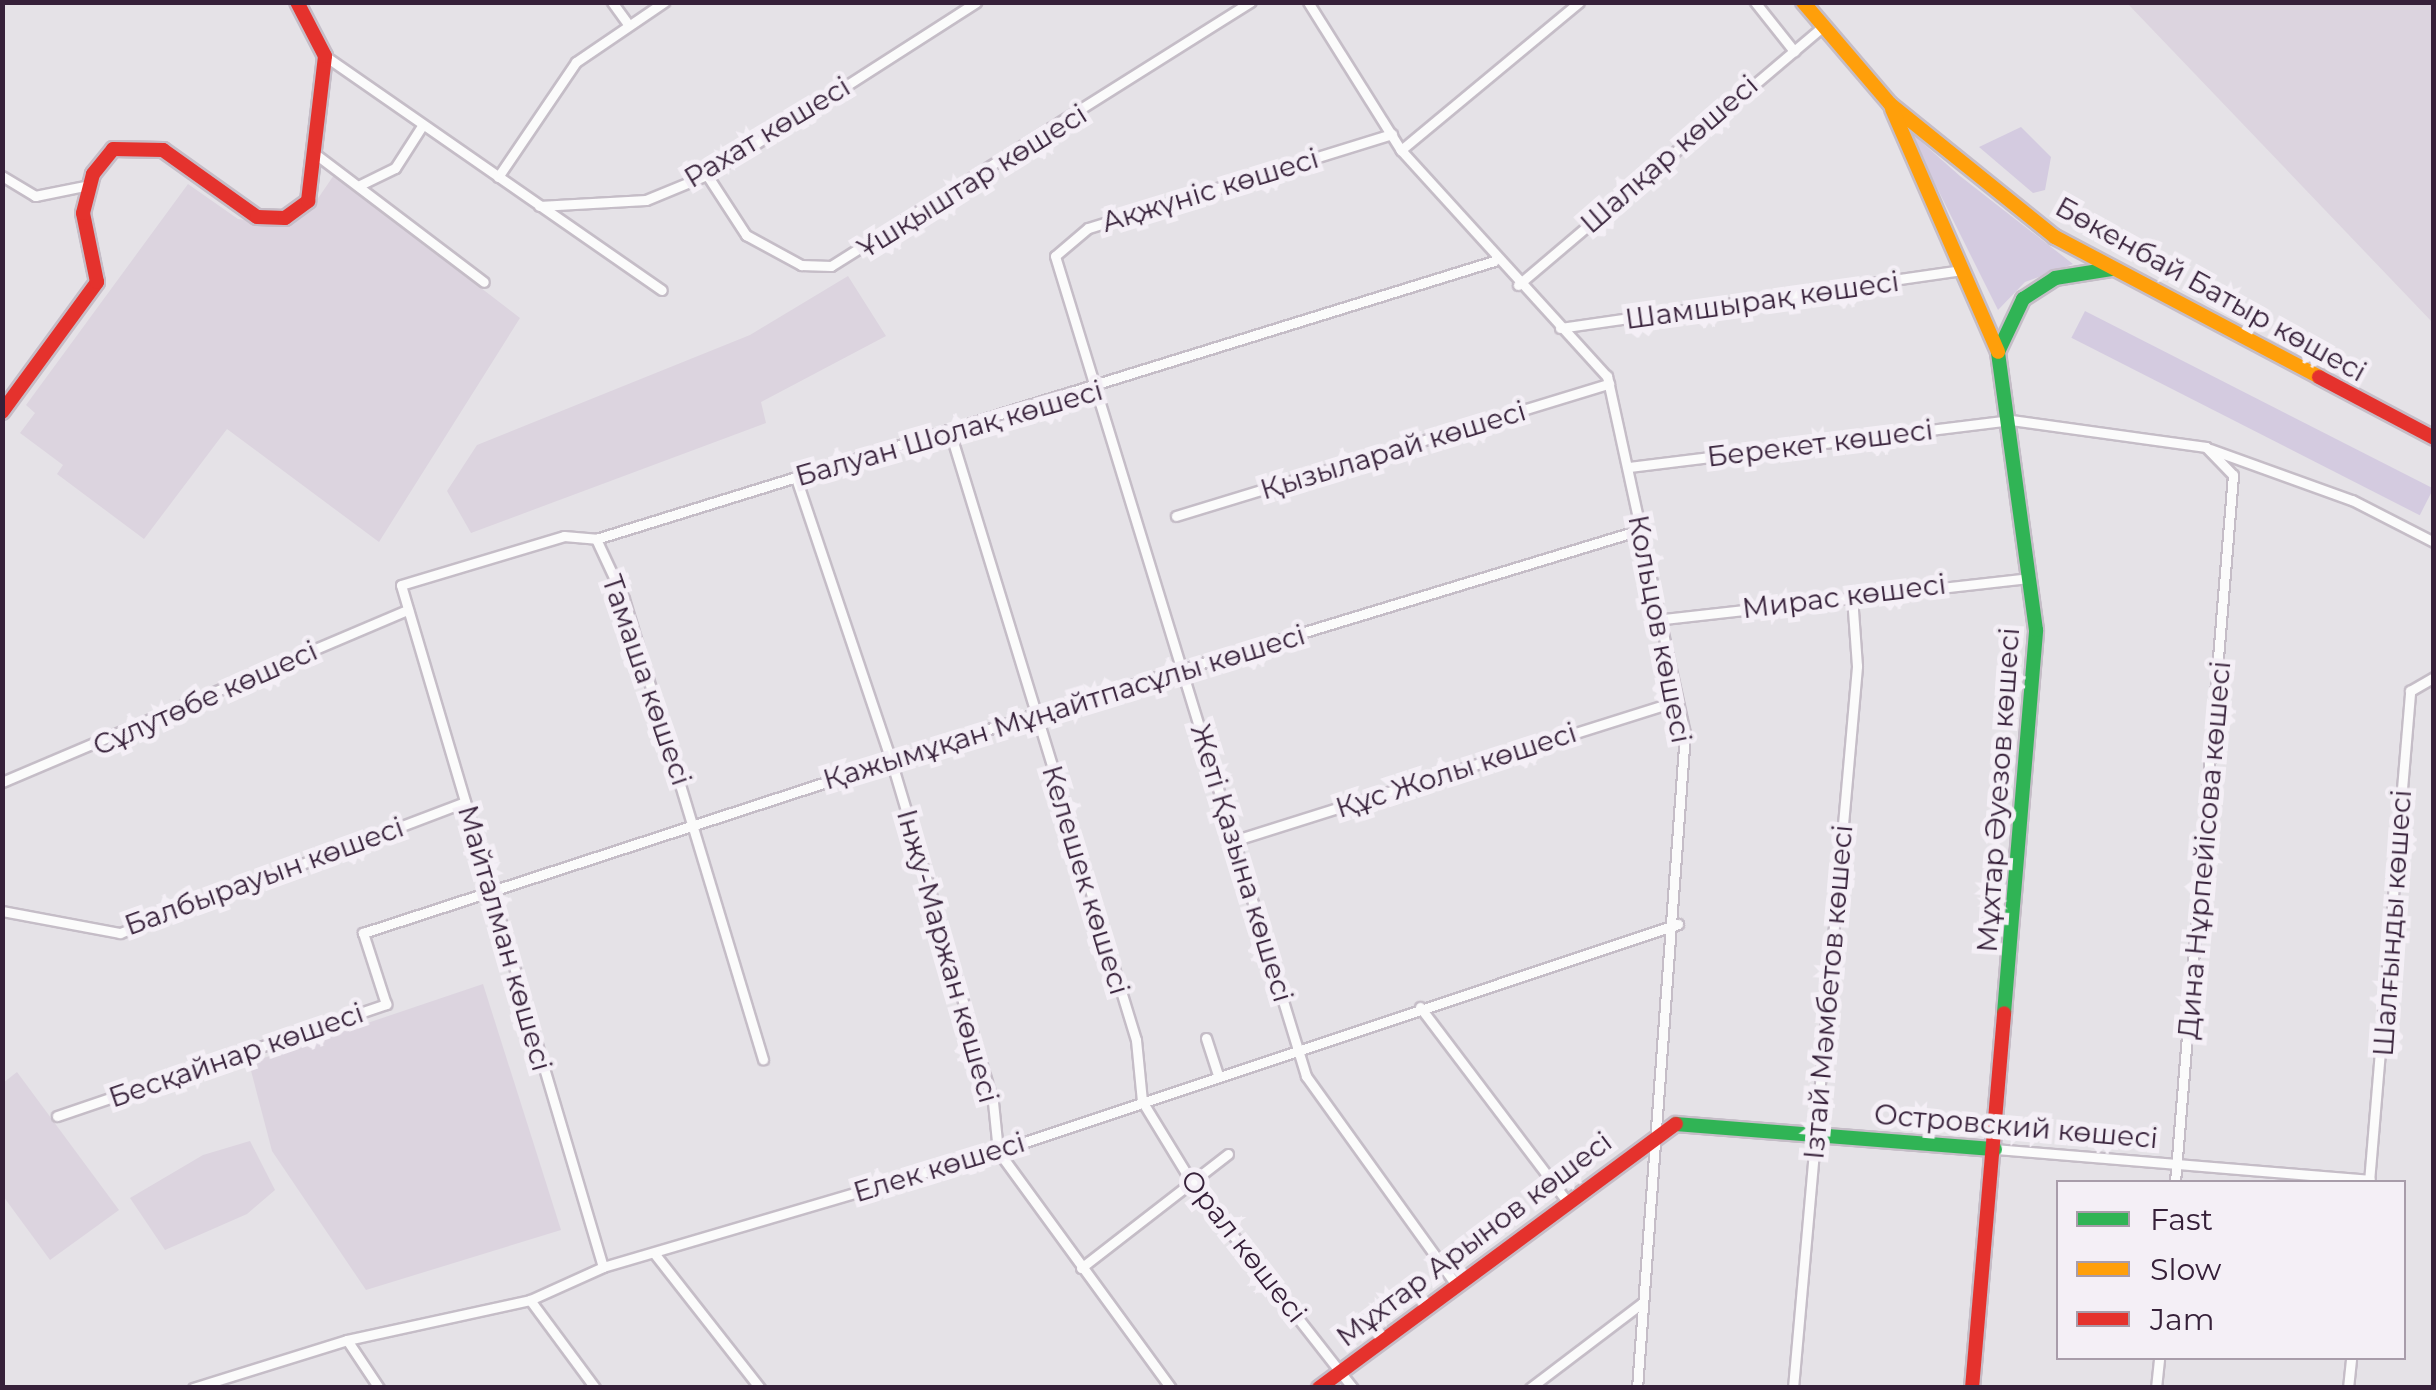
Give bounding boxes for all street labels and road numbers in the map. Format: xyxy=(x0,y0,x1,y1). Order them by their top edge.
street label: Шалқар көшесі xyxy=(1574,68,1764,240)
street label: Рахат көшесі xyxy=(678,69,856,195)
street label: Ұшқыштар көшесі xyxy=(851,97,1093,265)
street label: Ақжүніс көшесі xyxy=(1097,141,1323,239)
street label: Бөкенбай Батыр көшесі xyxy=(2050,189,2372,389)
street label: Шамшырақ көшесі xyxy=(1623,264,1901,336)
street label: Балуан Шолақ көшесі xyxy=(791,373,1107,493)
street label: Қызыларай көшесі xyxy=(1256,394,1530,506)
street label: Берекет көшесі xyxy=(1705,412,1935,474)
street label: Кольцов көшесі xyxy=(1621,512,1699,746)
street label: Мирас көшесі xyxy=(1740,567,1948,625)
street label: Тамаша көшесі xyxy=(595,570,699,790)
street label: Қажымұқан Мұңайтпасұлы көшесі xyxy=(819,618,1309,796)
street label: Мұхтар Әуезов көшесі xyxy=(1970,626,2026,954)
street label: Сұлутөбе көшесі xyxy=(88,633,322,763)
street label: Дина Нұрпейісова көшесі xyxy=(2171,660,2237,1040)
street label: Құс Жолы көшесі xyxy=(1331,715,1581,825)
street label: Жеті Қазына көшесі xyxy=(1184,720,1300,1006)
street label: Келешек көшесі xyxy=(1035,761,1137,999)
street label: Шалғынды көшесі xyxy=(2366,788,2418,1058)
street label: Майталман көшесі xyxy=(451,801,559,1075)
street label: Інжу-Маржан көшесі xyxy=(890,805,1006,1107)
street label: Балбырауын көшесі xyxy=(120,810,408,942)
street label: Ізтай Мәмбетов көшесі xyxy=(1797,823,1859,1161)
street label: Бесқайнар көшесі xyxy=(104,996,368,1114)
street label: Островский көшесі xyxy=(1873,1097,2159,1155)
street label: Мұхтар Арынов көшесі xyxy=(1330,1124,1618,1354)
street label: Елек көшесі xyxy=(849,1125,1029,1209)
street label: Орал көшесі xyxy=(1174,1163,1314,1329)

